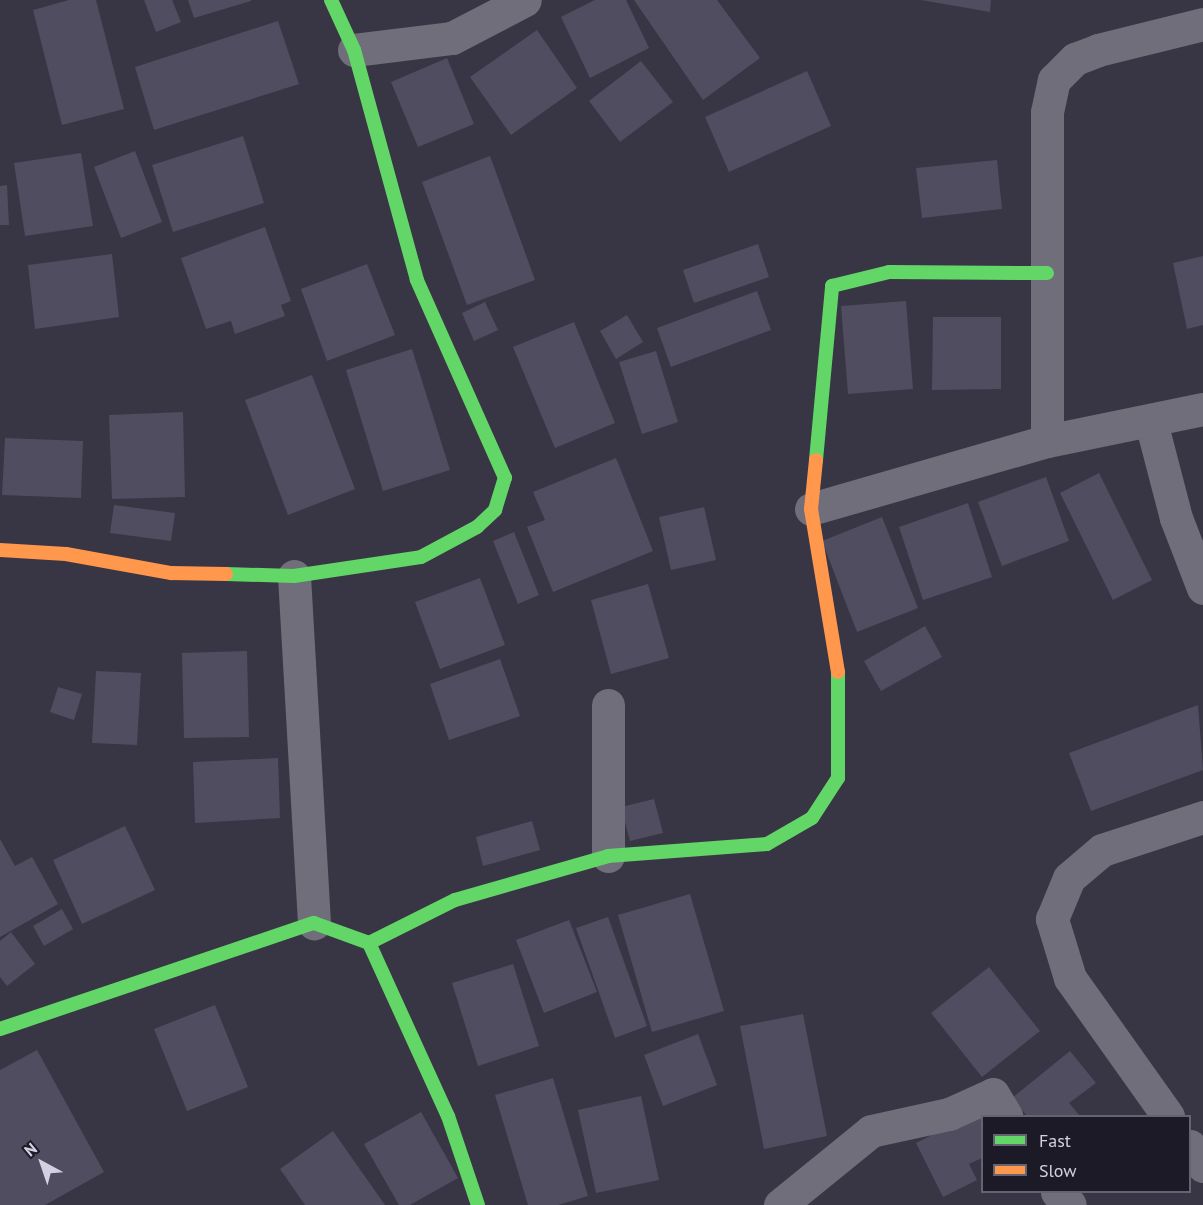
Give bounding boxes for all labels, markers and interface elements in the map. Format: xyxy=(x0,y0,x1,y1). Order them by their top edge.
legend xyxy=(981,1115,1191,1193)
text: Fast xyxy=(1039,1129,1071,1152)
north arrow xyxy=(12,1133,72,1193)
text: N xyxy=(20,1138,41,1160)
text: Slow xyxy=(1039,1159,1077,1182)

